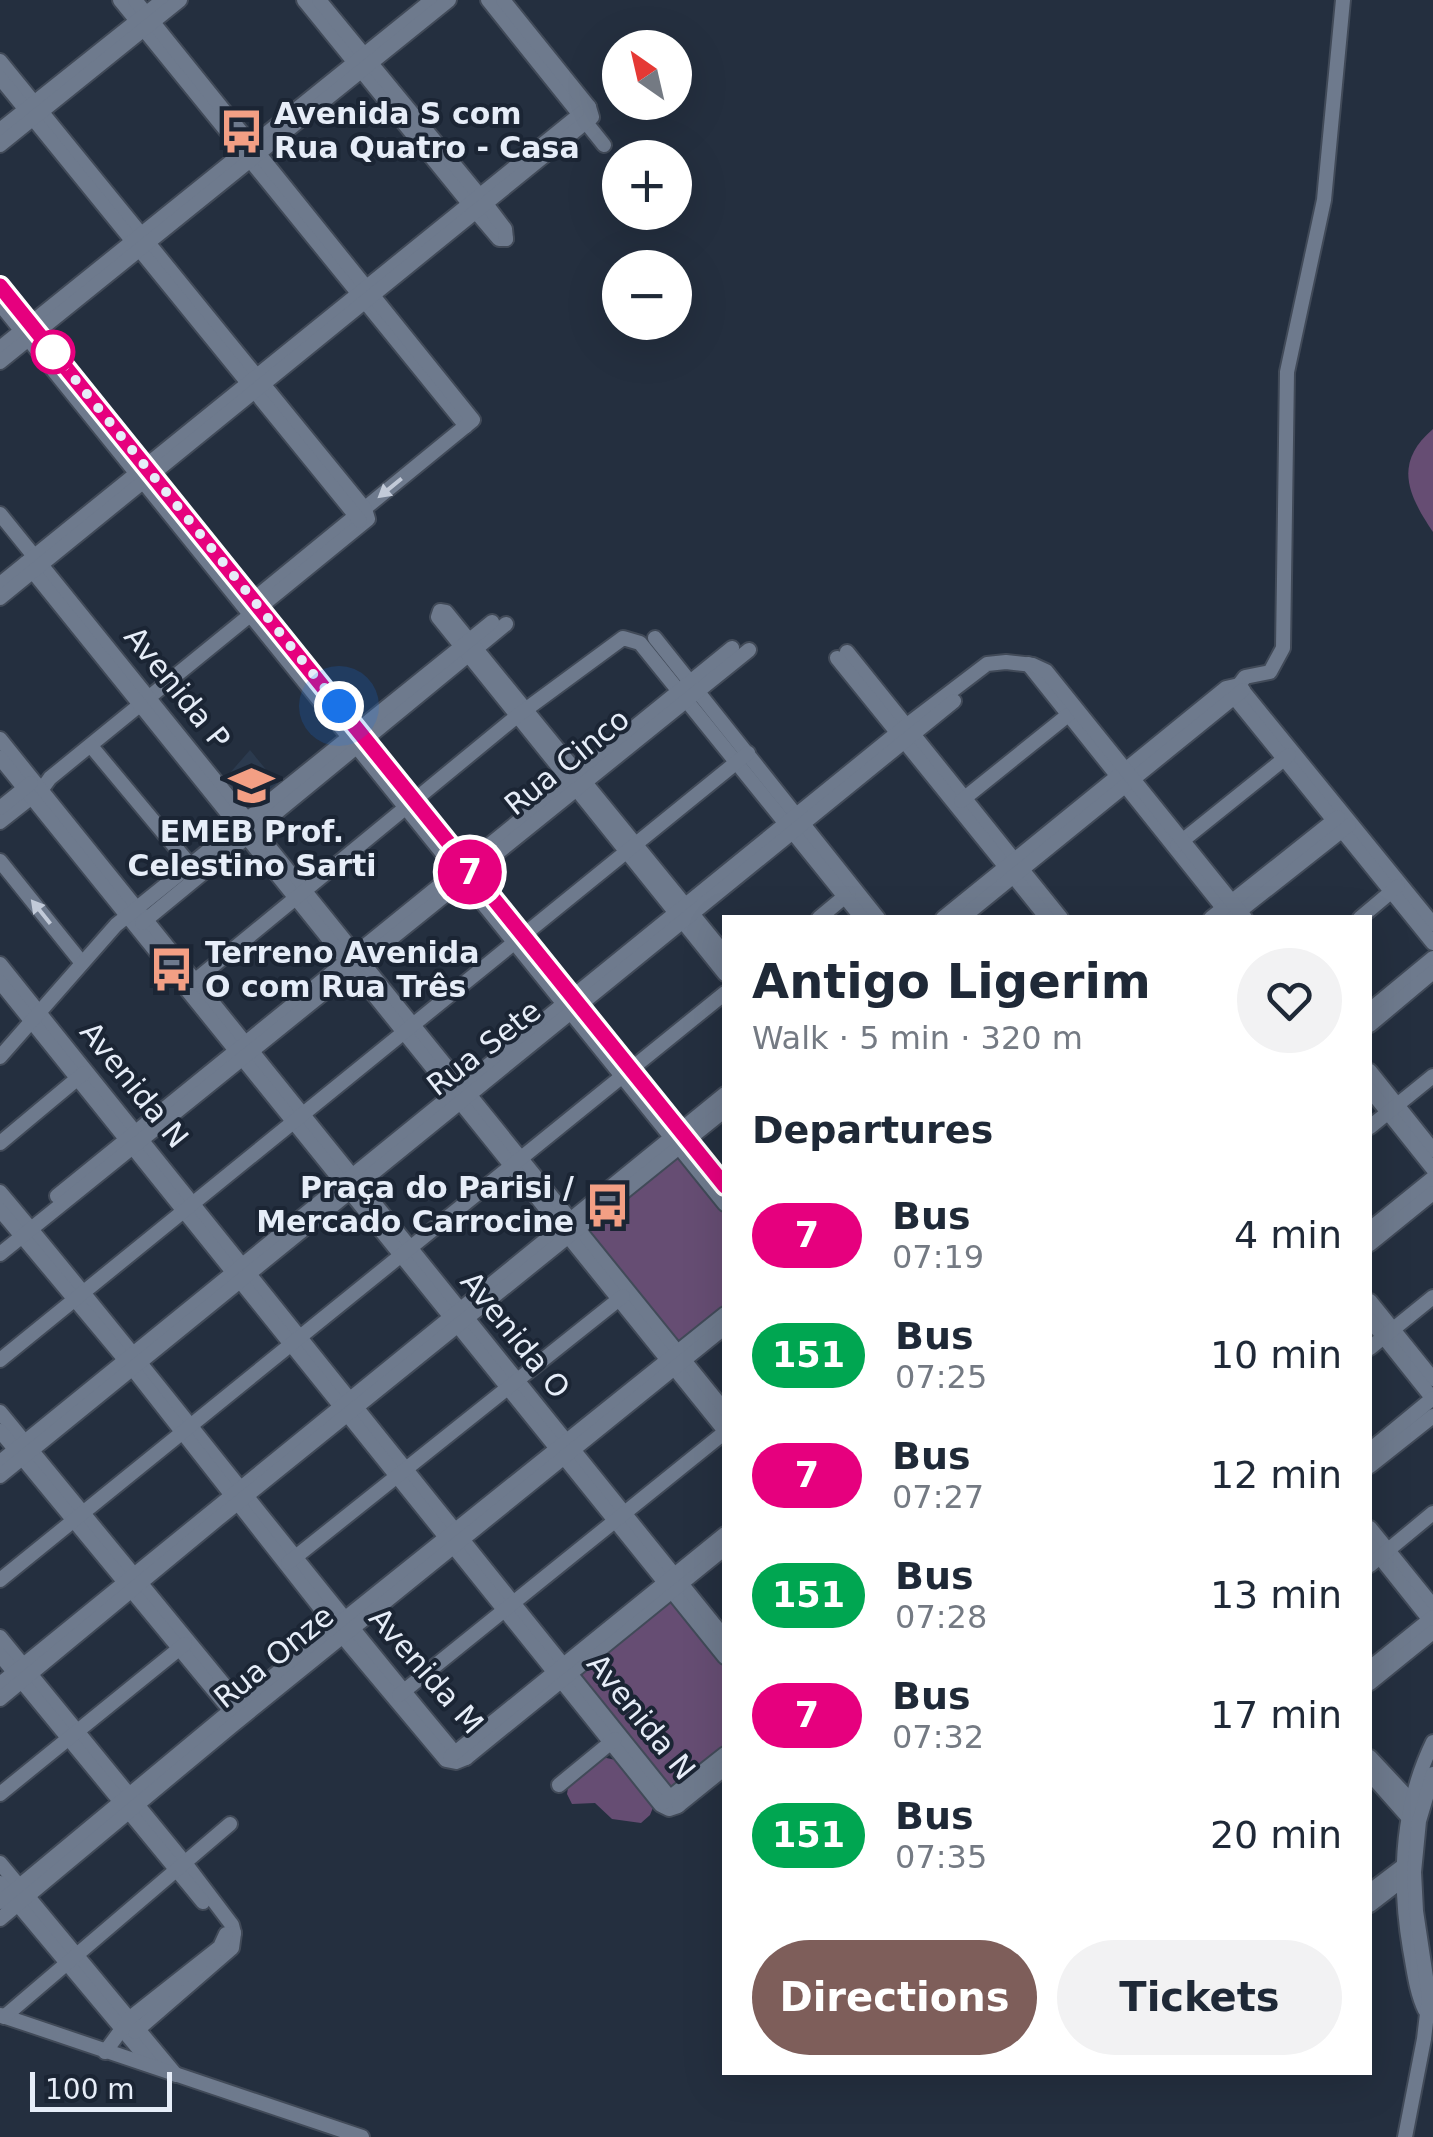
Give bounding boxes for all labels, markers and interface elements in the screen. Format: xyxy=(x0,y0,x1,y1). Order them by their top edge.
north arrow xyxy=(602,30,692,120)
map controls xyxy=(602,30,692,340)
place label: Avenida S com Rua Quatro - Casa xyxy=(274,96,580,165)
bus stop icon: Avenida S com Rua Quatro - Casa xyxy=(217,107,265,155)
button: + xyxy=(602,140,692,230)
button: − xyxy=(602,250,692,340)
unlabelled marker xyxy=(32,331,74,373)
one-way arrow xyxy=(378,477,403,498)
street label: Avenida P xyxy=(117,619,237,756)
your location xyxy=(314,681,364,731)
street label: Rua Cinco xyxy=(498,701,636,822)
school or university icon: EMEB Prof. Celestino Sarti xyxy=(228,761,276,809)
place label: EMEB Prof. Celestino Sarti xyxy=(127,814,377,883)
line badge: 7 xyxy=(438,840,502,904)
text: 7 xyxy=(458,852,482,892)
one-way arrow xyxy=(31,899,52,925)
place label: Terreno Avenida O com Rua Três xyxy=(205,935,480,1004)
bus stop icon: Terreno Avenida O com Rua Três xyxy=(148,946,196,994)
button: heart xyxy=(1237,948,1342,1053)
text: Antigo Ligerim xyxy=(752,953,1151,1009)
street label: Rua Sete xyxy=(420,993,547,1103)
street label: Avenida N xyxy=(73,1015,196,1155)
text: Walk · 5 min · 320 m xyxy=(752,1019,1083,1057)
text: Departures xyxy=(752,1108,993,1152)
place label: Praça do Parisi / Mercado Carrocine xyxy=(256,1170,574,1239)
bus stop icon: Praça do Parisi / Mercado Carrocine xyxy=(583,1181,631,1229)
text: Bus xyxy=(892,1194,971,1238)
text: 4 min xyxy=(1234,1213,1342,1257)
text: 7 xyxy=(795,1215,819,1255)
text: 07:19 xyxy=(892,1238,984,1276)
street label: Avenida O xyxy=(454,1264,577,1405)
text: Bus xyxy=(895,1314,974,1358)
text: 10 min xyxy=(1210,1333,1342,1377)
text: 151 xyxy=(772,1335,845,1375)
text: 07:25 xyxy=(895,1358,987,1396)
text: Bus xyxy=(892,1434,971,1478)
text: 12 min xyxy=(1210,1453,1342,1497)
text: 7 xyxy=(795,1455,819,1495)
text: 07:27 xyxy=(892,1478,984,1516)
text: Bus xyxy=(895,1554,974,1598)
text: 13 min xyxy=(1210,1573,1342,1617)
text: 151 xyxy=(772,1575,845,1615)
street label: Rua Onze xyxy=(207,1598,340,1715)
text: 07:28 xyxy=(895,1598,987,1636)
street label: Avenida M xyxy=(362,1601,490,1741)
street label: Avenida N xyxy=(580,1647,703,1787)
text: Bus xyxy=(892,1674,971,1718)
text: 17 min xyxy=(1210,1693,1342,1737)
text: 7 xyxy=(795,1695,819,1735)
text: 07:32 xyxy=(892,1718,984,1756)
text: Bus xyxy=(895,1794,974,1838)
text: 20 min xyxy=(1210,1813,1342,1857)
text: 151 xyxy=(772,1815,845,1855)
text: 07:35 xyxy=(895,1838,987,1876)
button: Directions xyxy=(752,1940,1037,2055)
button: Tickets xyxy=(1057,1940,1342,2055)
scale bar xyxy=(30,2067,172,2112)
text: 100 m xyxy=(45,2073,135,2106)

